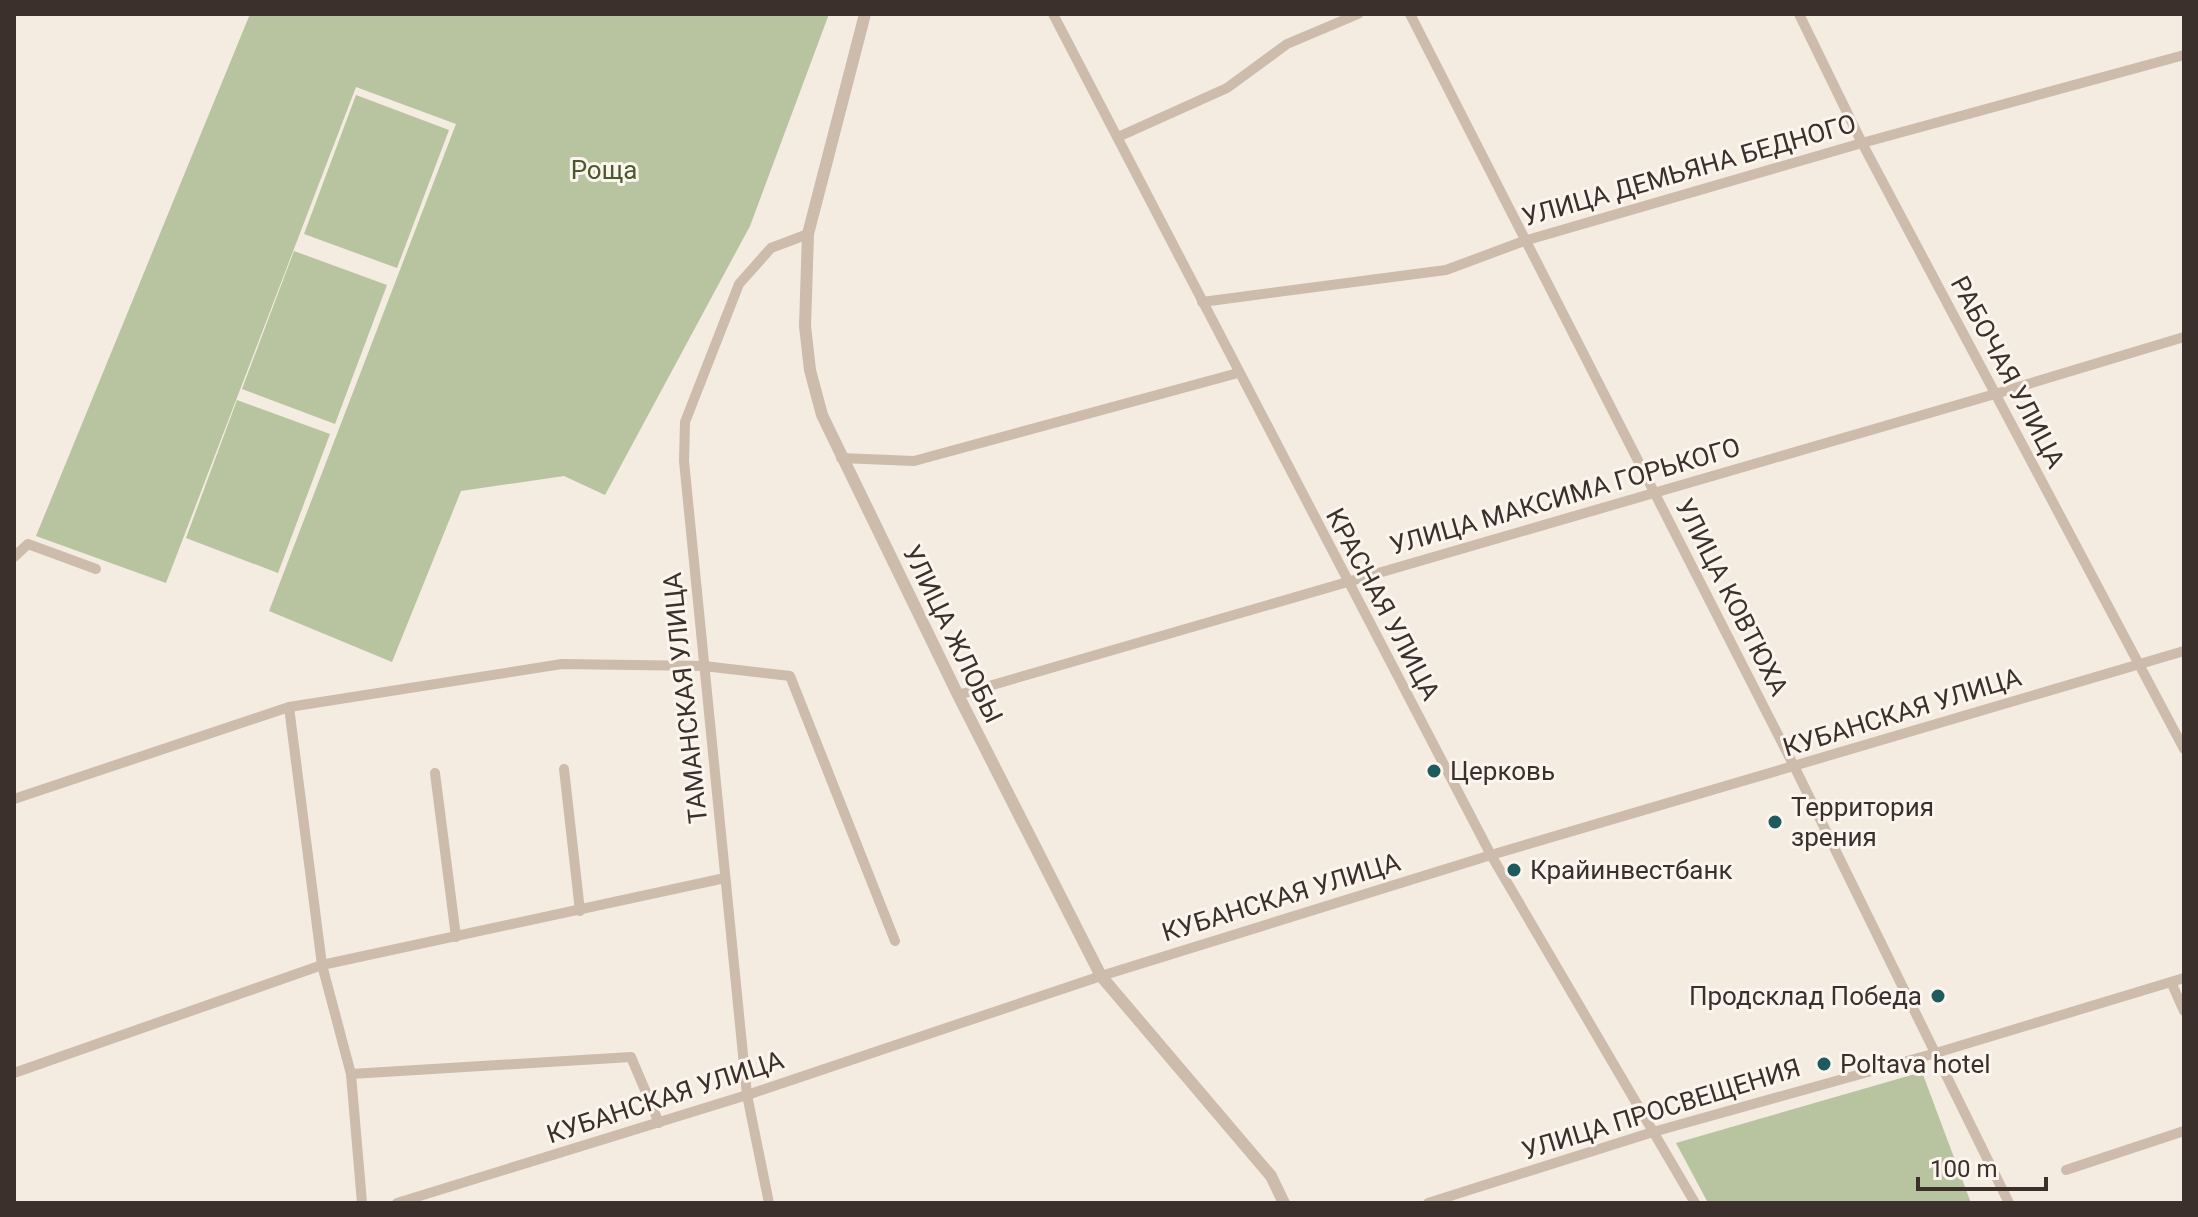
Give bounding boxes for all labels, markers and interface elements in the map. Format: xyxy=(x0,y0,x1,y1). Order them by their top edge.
street label: УЛИЦА ДЕМЬЯНА БЕДНОГО xyxy=(1519,108,1859,232)
park label: Роща xyxy=(571,155,637,185)
street label: РАБОЧАЯ УЛИЦА xyxy=(1945,271,2071,473)
street label: УЛИЦА МАКСИМА ГОРЬКОГО xyxy=(1386,432,1744,560)
street label: УЛИЦА КОВТЮХА xyxy=(1669,494,1795,701)
street label: КРАСНАЯ УЛИЦА xyxy=(1320,503,1446,705)
street label: УЛИЦА ЖЛОБЫ xyxy=(897,540,1009,728)
street label: ТАМАНСКАЯ УЛИЦА xyxy=(657,571,713,825)
street label: КУБАНСКАЯ УЛИЦА xyxy=(1779,661,2025,763)
place label: Церковь xyxy=(1450,756,1555,786)
marker: Церковь xyxy=(1425,762,1443,780)
place label: Территория зрения xyxy=(1791,792,1934,852)
marker: Территория зрения xyxy=(1766,813,1784,831)
street label: КУБАНСКАЯ УЛИЦА xyxy=(1158,846,1404,948)
place label: Крайинвестбанк xyxy=(1530,855,1733,885)
marker: Крайинвестбанк xyxy=(1505,861,1523,879)
place label: Продсклад Победа xyxy=(1689,981,1922,1011)
marker: Продсклад Победа xyxy=(1929,987,1947,1005)
street label: КУБАНСКАЯ УЛИЦА xyxy=(543,1045,787,1149)
place label: Poltava hotel xyxy=(1840,1049,1991,1079)
street label: УЛИЦА ПРОСВЕЩЕНИЯ xyxy=(1518,1052,1804,1166)
marker: Poltava hotel xyxy=(1815,1055,1833,1073)
scale bar xyxy=(1918,1141,2046,1191)
text: 100 m xyxy=(1930,1155,1997,1183)

